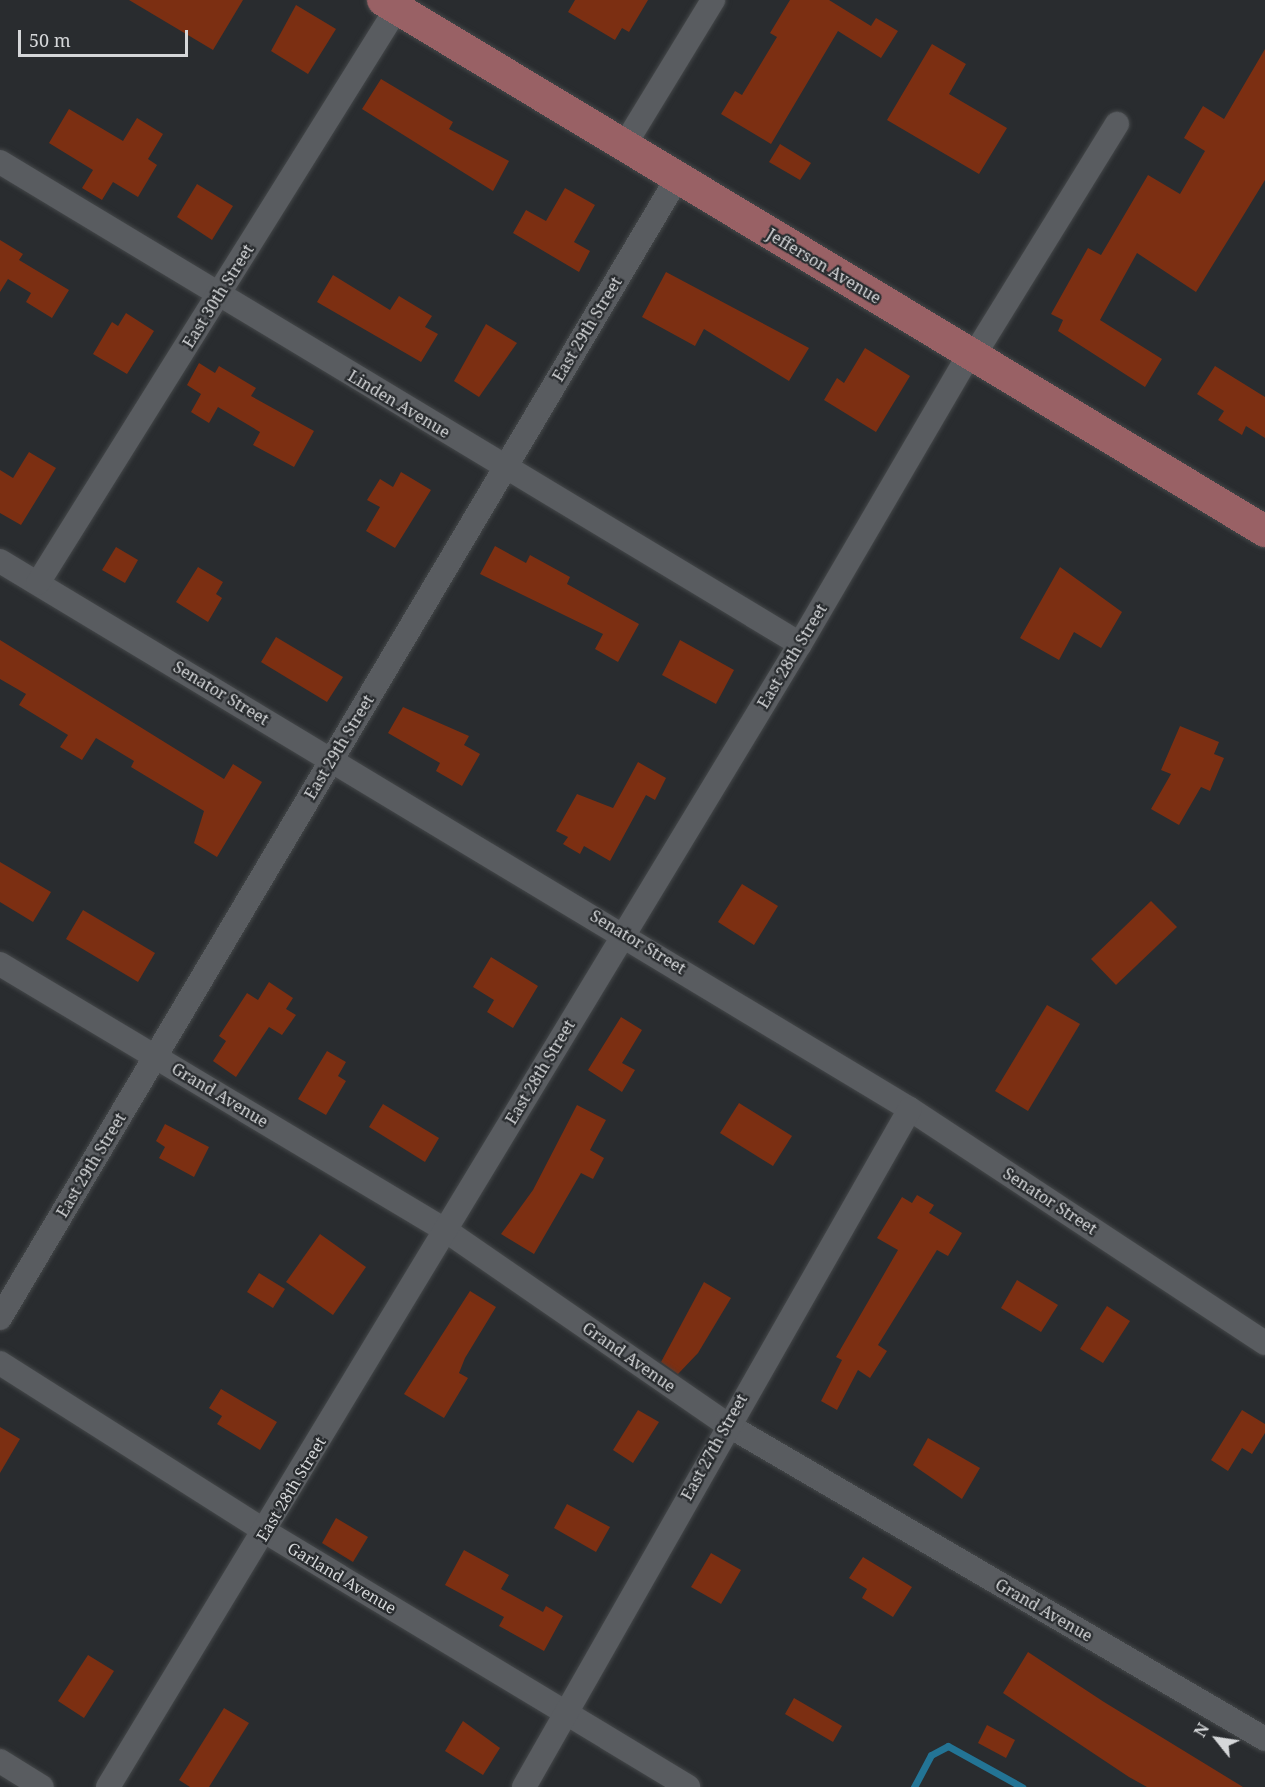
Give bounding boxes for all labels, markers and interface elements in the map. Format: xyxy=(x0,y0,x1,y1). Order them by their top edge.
scale bar xyxy=(21,18,190,56)
text: 50 m xyxy=(29,28,71,52)
street label: Jefferson Avenue xyxy=(763,224,885,308)
street label: East 30th Street xyxy=(178,241,258,351)
street label: East 29th Street xyxy=(548,273,626,385)
street label: Linden Avenue xyxy=(345,366,453,442)
street label: East 28th Street xyxy=(753,600,831,712)
street label: Senator Street xyxy=(170,657,272,729)
street label: East 29th Street xyxy=(300,691,378,803)
street label: Senator Street xyxy=(587,906,689,978)
street label: East 28th Street xyxy=(501,1016,579,1128)
street label: Grand Avenue xyxy=(168,1059,272,1131)
street label: East 29th Street xyxy=(52,1109,130,1221)
street label: Senator Street xyxy=(1000,1164,1100,1238)
street label: Grand Avenue xyxy=(579,1318,679,1396)
street label: East 27th Street xyxy=(677,1391,751,1503)
street label: East 28th Street xyxy=(252,1433,330,1545)
street label: Garland Avenue xyxy=(284,1538,400,1618)
street label: Grand Avenue xyxy=(992,1574,1096,1646)
north arrow xyxy=(1187,1709,1247,1769)
text: N xyxy=(1189,1719,1214,1741)

